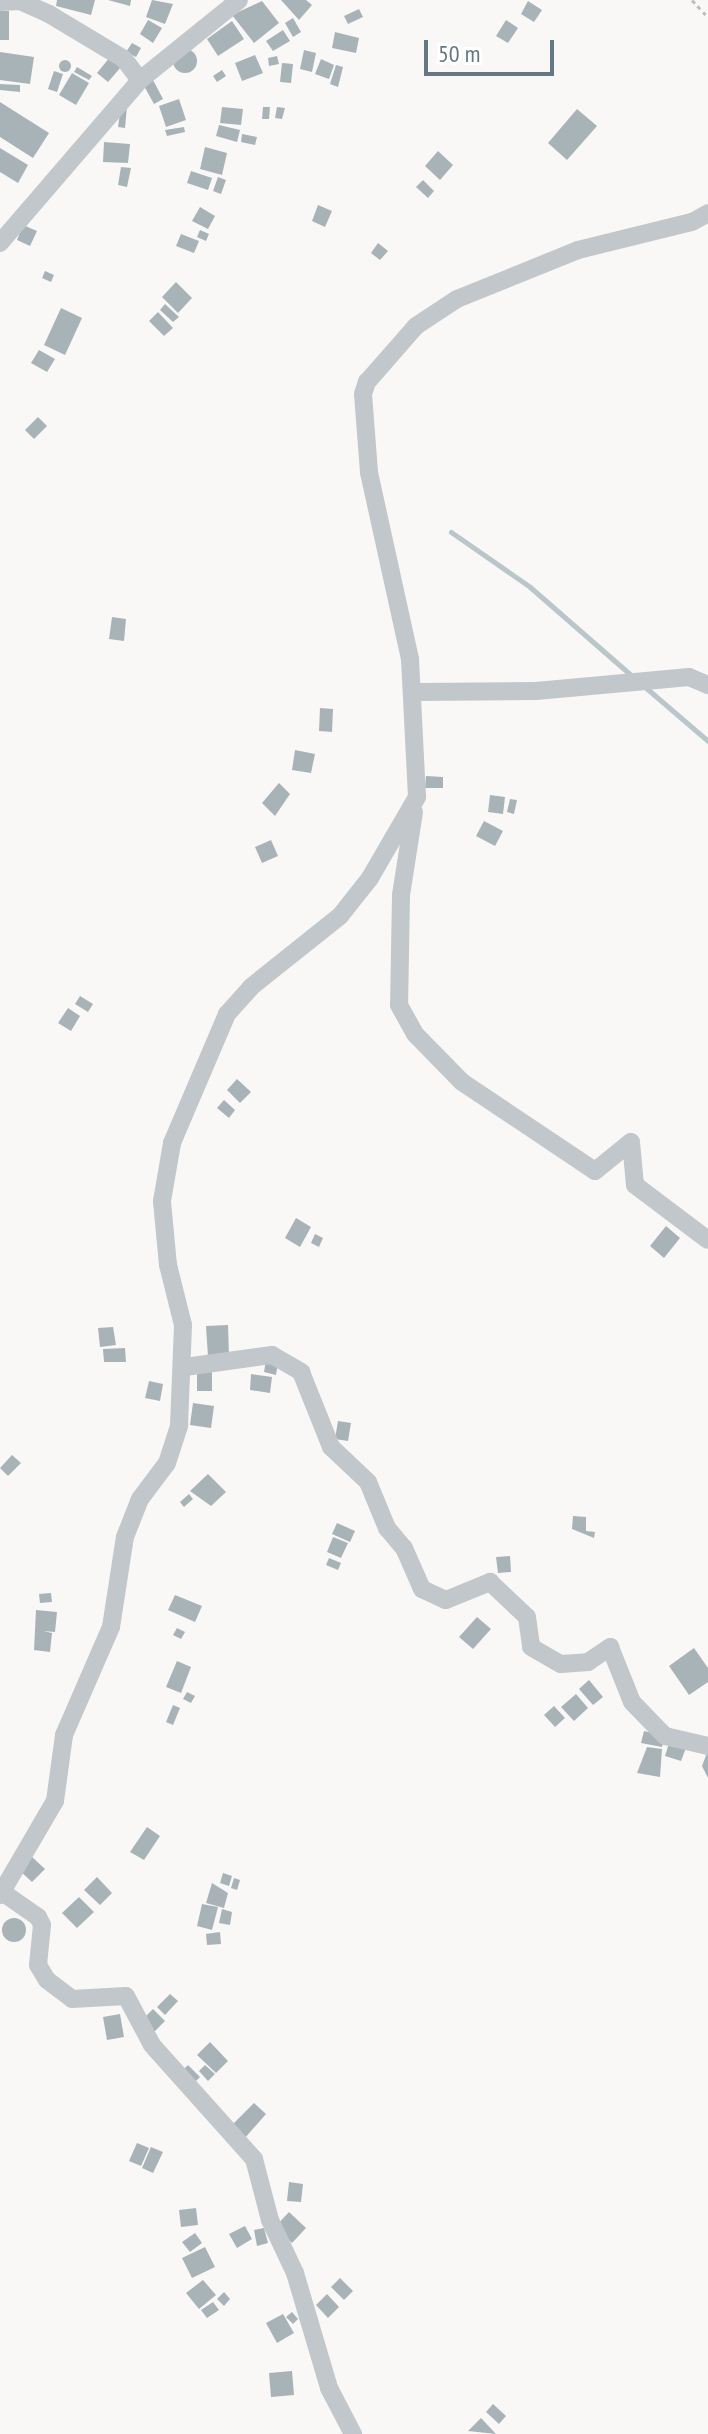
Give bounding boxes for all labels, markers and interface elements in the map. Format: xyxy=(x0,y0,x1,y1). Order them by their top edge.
scale bar xyxy=(428,24,558,74)
text: 50 m xyxy=(438,38,480,69)

